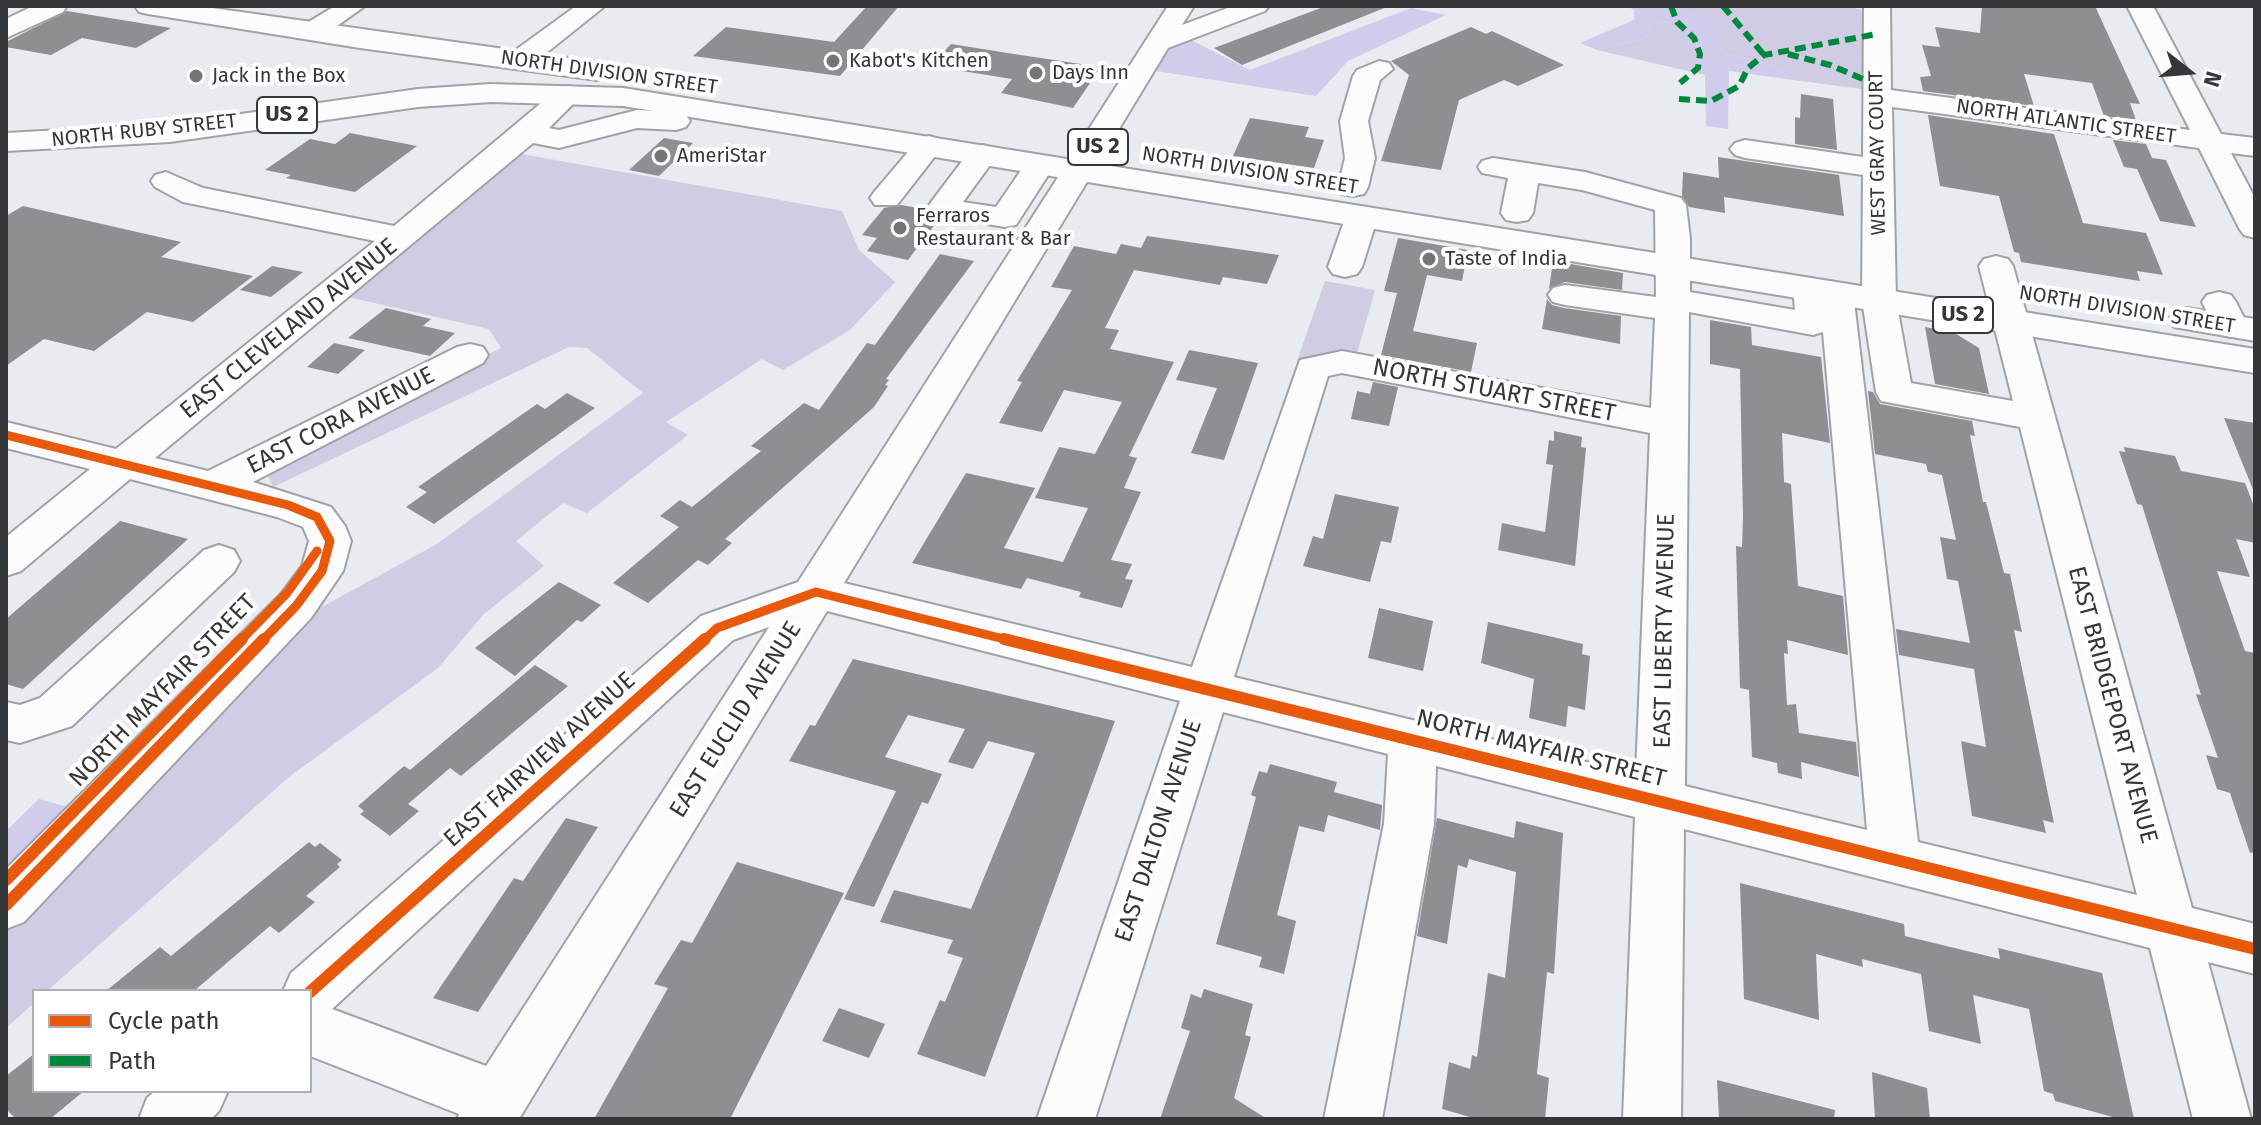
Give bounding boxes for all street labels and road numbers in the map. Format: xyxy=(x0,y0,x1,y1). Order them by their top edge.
street label: NORTH DIVISION STREET xyxy=(499,46,719,100)
street label: WEST GRAY COURT xyxy=(1865,71,1891,235)
street label: NORTH ATLANTIC STREET xyxy=(1955,95,2177,149)
road number: US 2 xyxy=(257,97,317,133)
street label: NORTH RUBY STREET xyxy=(50,109,238,153)
road number: US 2 xyxy=(1068,129,1128,165)
street label: NORTH DIVISION STREET xyxy=(1140,142,1360,200)
street label: EAST CLEVELAND AVENUE xyxy=(175,233,403,425)
street label: NORTH DIVISION STREET xyxy=(2017,281,2237,339)
road number: US 2 xyxy=(1933,297,1993,333)
street label: NORTH STUART STREET xyxy=(1370,353,1618,429)
street label: EAST CORA AVENUE xyxy=(242,361,440,481)
street label: EAST LIBERTY AVENUE xyxy=(1649,513,1681,749)
street label: EAST BRIDGEPORT AVENUE xyxy=(2061,563,2163,847)
street label: NORTH MAYFAIR STREET xyxy=(64,589,262,793)
street label: EAST EUCLID AVENUE xyxy=(664,617,808,823)
street label: EAST FAIRVIEW AVENUE xyxy=(438,666,642,854)
street label: NORTH MAYFAIR STREET xyxy=(1413,704,1669,794)
street label: EAST DALTON AVENUE xyxy=(1109,716,1209,946)

